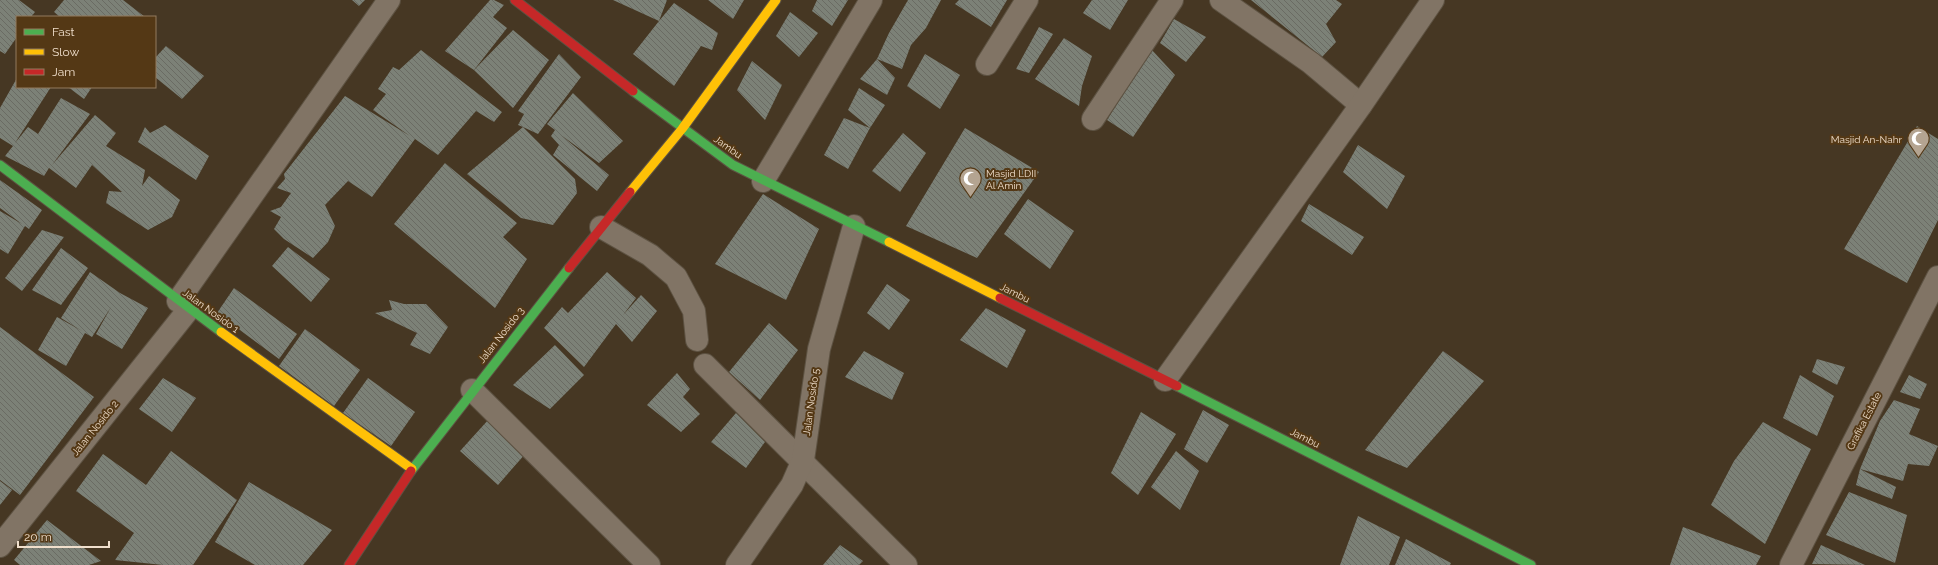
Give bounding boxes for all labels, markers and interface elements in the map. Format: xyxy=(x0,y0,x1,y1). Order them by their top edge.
legend xyxy=(16,16,156,88)
text: Fast xyxy=(52,25,75,39)
text: Slow xyxy=(52,45,79,59)
text: Jam xyxy=(52,65,75,79)
mosque icon: Masjid An-Nahr xyxy=(1905,126,1931,159)
street label: Jambu xyxy=(712,133,744,161)
place label: Masjid An-Nahr xyxy=(1831,134,1902,145)
mosque icon: Masjid LDII Al Amin xyxy=(958,166,984,199)
place label: Masjid LDII Al Amin xyxy=(986,168,1036,191)
street label: Jambu xyxy=(998,281,1032,305)
street label: Jalan Nosido 1 xyxy=(181,287,242,335)
street label: Jalan Nosido 3 xyxy=(476,305,526,365)
street label: Jalan Nosido 5 xyxy=(801,367,821,436)
street label: Grafika Estate xyxy=(1845,390,1883,452)
street label: Jalan Nosido 2 xyxy=(70,398,120,458)
street label: Jambu xyxy=(1288,426,1322,450)
scale bar xyxy=(18,523,109,549)
text: 20 m xyxy=(24,530,52,544)

